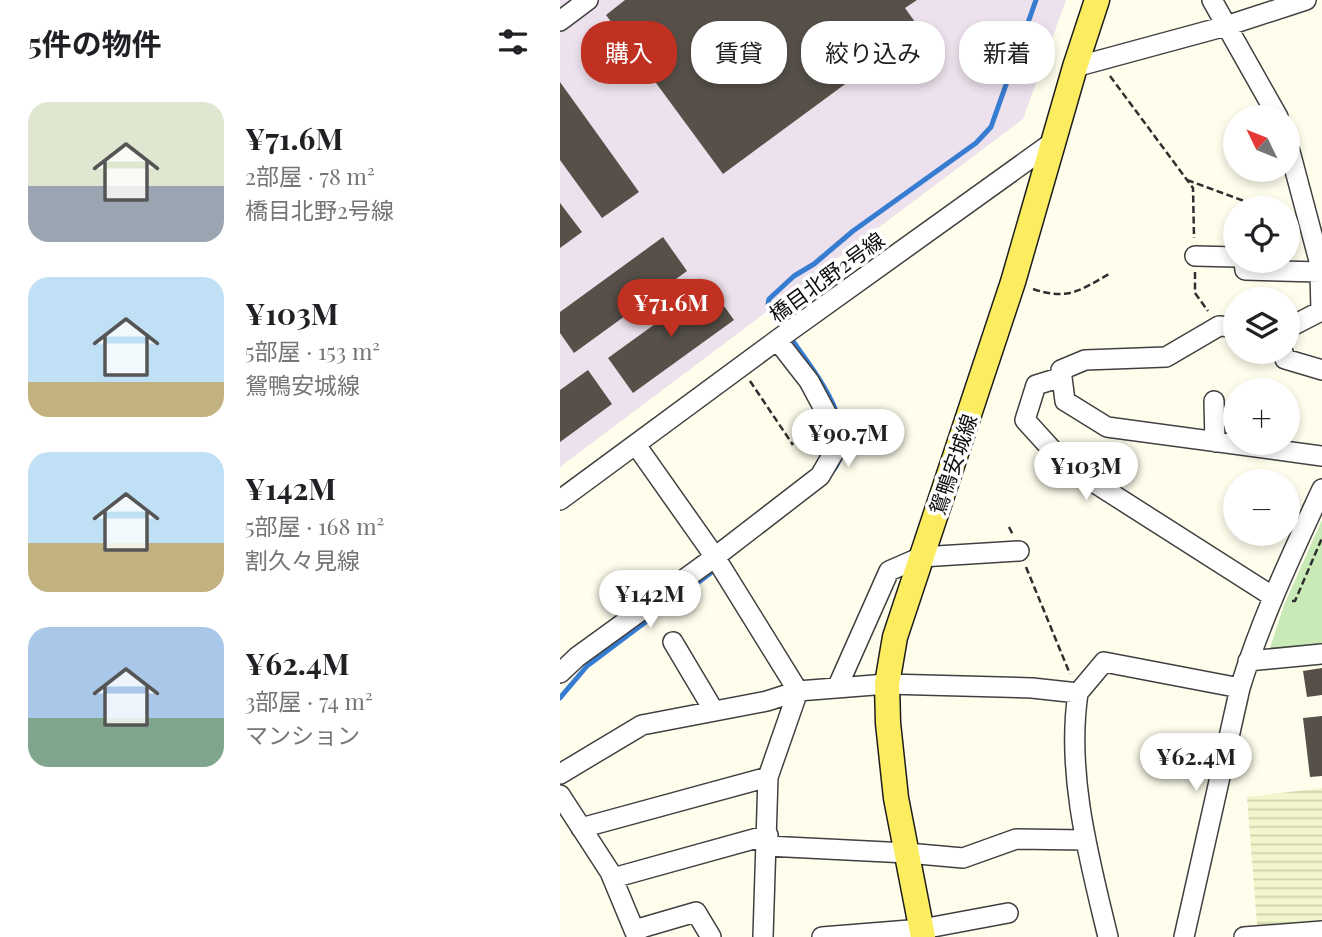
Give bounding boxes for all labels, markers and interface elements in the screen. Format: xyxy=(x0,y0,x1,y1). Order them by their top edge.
chip: 購入 xyxy=(581,21,677,84)
chip: 賃貸 xyxy=(691,21,787,84)
chip: 絞り込み xyxy=(801,21,945,84)
chip: 新着 xyxy=(959,21,1055,84)
text: 5件の物件 xyxy=(28,23,162,63)
icon: filters xyxy=(494,23,532,61)
north arrow xyxy=(1223,105,1300,182)
map controls xyxy=(1223,105,1300,546)
text: ¥71.6M xyxy=(245,118,343,158)
icon: home xyxy=(84,130,168,214)
text: 2部屋 · 78 m² xyxy=(245,160,375,191)
text: 橋目北野2号線 xyxy=(245,194,394,225)
button: locate xyxy=(1223,196,1300,273)
street label: 橋目北野2号線 xyxy=(763,225,889,327)
pin: ¥71.6M xyxy=(614,280,728,339)
text: ¥71.6M xyxy=(633,286,709,317)
button: layers xyxy=(1223,287,1300,364)
text: ¥103M xyxy=(245,293,339,333)
icon: home xyxy=(84,305,168,389)
text: 5部屋 · 153 m² xyxy=(245,335,380,366)
text: 鴛鴨安城線 xyxy=(245,369,360,400)
button: + xyxy=(1223,378,1300,455)
pin: ¥90.7M xyxy=(791,410,905,469)
street label: 鴛鴨安城線 xyxy=(922,410,982,518)
text: ¥90.7M xyxy=(808,416,888,447)
pin: ¥103M xyxy=(1037,442,1135,502)
text: ¥103M xyxy=(1050,449,1122,480)
text: ¥142M xyxy=(245,468,336,508)
button: − xyxy=(1223,469,1300,546)
icon: home xyxy=(84,480,168,564)
text: 5部屋 · 168 m² xyxy=(245,510,384,541)
text: 割久々見線 xyxy=(245,544,360,575)
pin: ¥142M xyxy=(601,570,699,630)
text: ¥142M xyxy=(615,577,685,608)
text: ¥62.4M xyxy=(245,643,350,683)
icon: home xyxy=(84,655,168,739)
text: 3部屋 · 74 m² xyxy=(245,685,373,716)
text: マンション xyxy=(245,719,360,750)
pin: ¥62.4M xyxy=(1139,734,1253,793)
text: ¥62.4M xyxy=(1156,740,1236,771)

